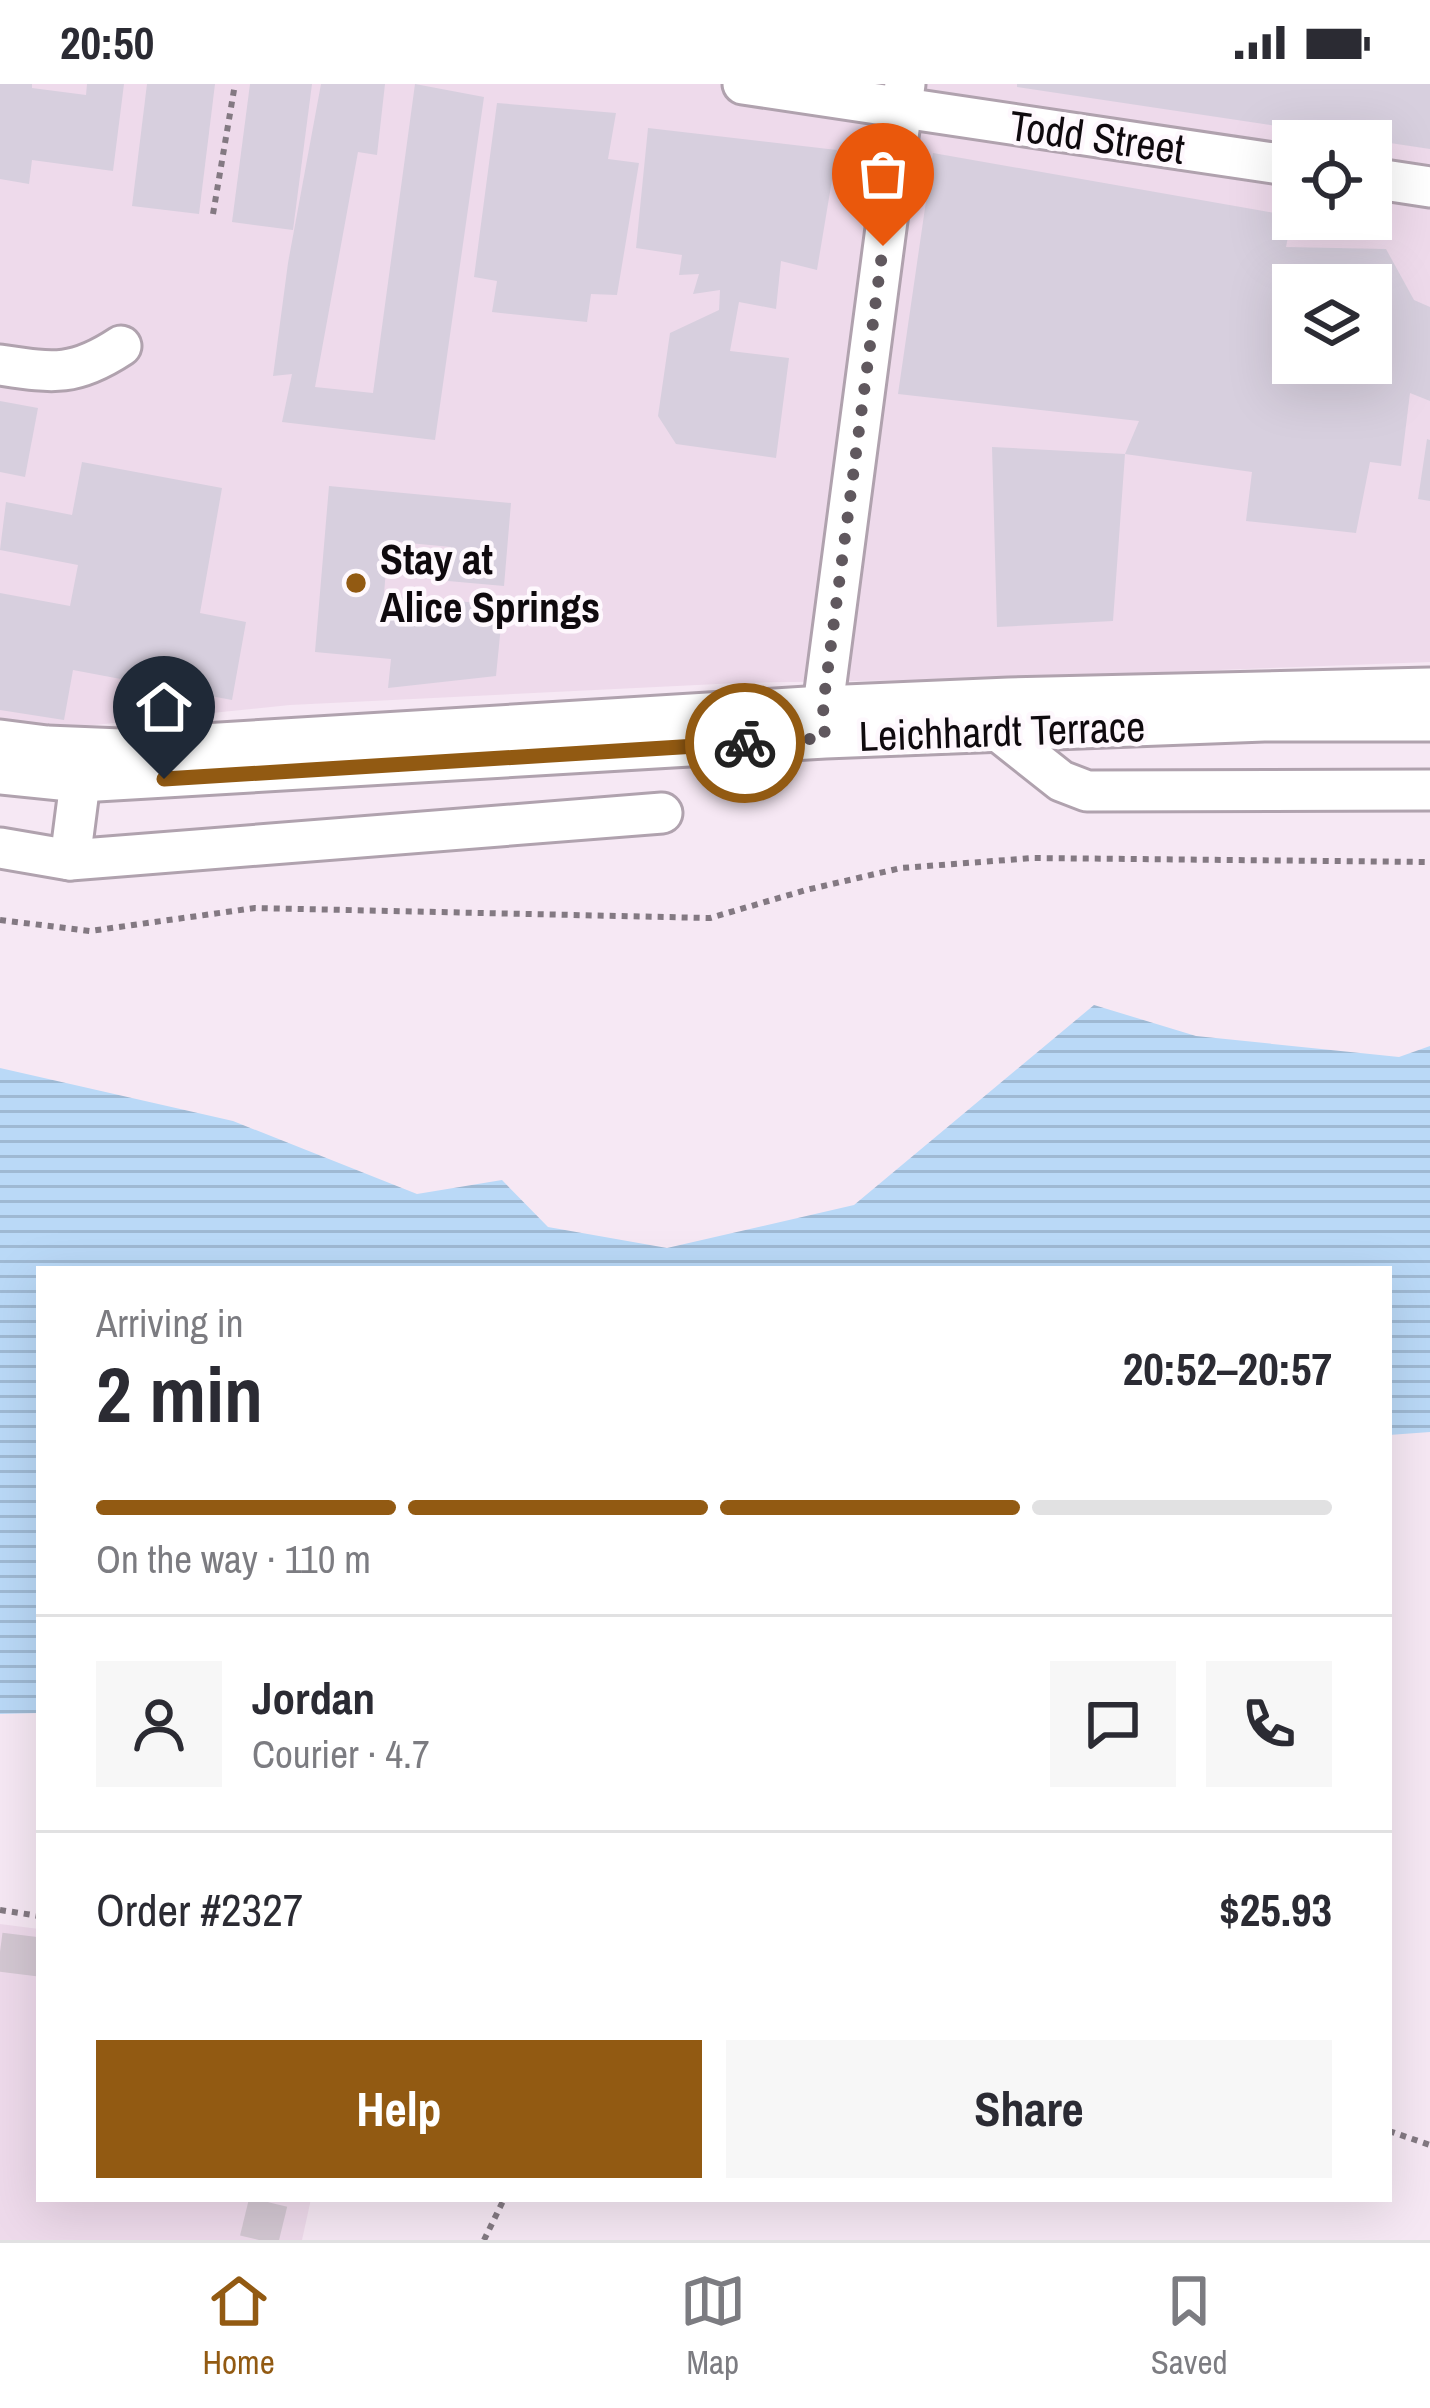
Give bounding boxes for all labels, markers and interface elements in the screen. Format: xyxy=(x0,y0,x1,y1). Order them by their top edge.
text: 20:50 xyxy=(60,12,154,73)
street label: Todd Street xyxy=(1006,97,1188,177)
map controls xyxy=(1272,120,1392,384)
button: locate xyxy=(1272,120,1392,240)
pin xyxy=(832,123,934,246)
icon: bag xyxy=(850,141,916,207)
button: layers xyxy=(1272,264,1392,384)
place label: Stay at Alice Springs xyxy=(380,531,600,635)
marker: Stay at Alice Springs xyxy=(343,570,369,596)
pin xyxy=(113,656,215,779)
icon: home xyxy=(131,674,197,740)
courier xyxy=(685,683,805,803)
street label: Leichhardt Terrace xyxy=(858,698,1146,764)
icon: bike xyxy=(712,710,778,776)
text: Arriving in xyxy=(96,1297,244,1349)
text: 20:52–20:57 xyxy=(1123,1338,1332,1399)
text: 2 min xyxy=(96,1341,263,1446)
text: On the way · 110 m xyxy=(96,1533,371,1585)
button: person xyxy=(96,1661,222,1787)
button: chat xyxy=(1050,1661,1176,1787)
button: phone xyxy=(1206,1661,1332,1787)
text: Jordan xyxy=(252,1667,375,1728)
text: Courier · 4.7 xyxy=(252,1728,430,1780)
text: Order #2327 xyxy=(96,1879,303,1940)
text: $25.93 xyxy=(1219,1879,1332,1940)
button: Help xyxy=(96,2040,702,2178)
button: Share xyxy=(726,2040,1332,2178)
tab: Home xyxy=(203,2268,275,2384)
tab: Map xyxy=(680,2268,746,2384)
tab: Saved xyxy=(1151,2268,1227,2384)

